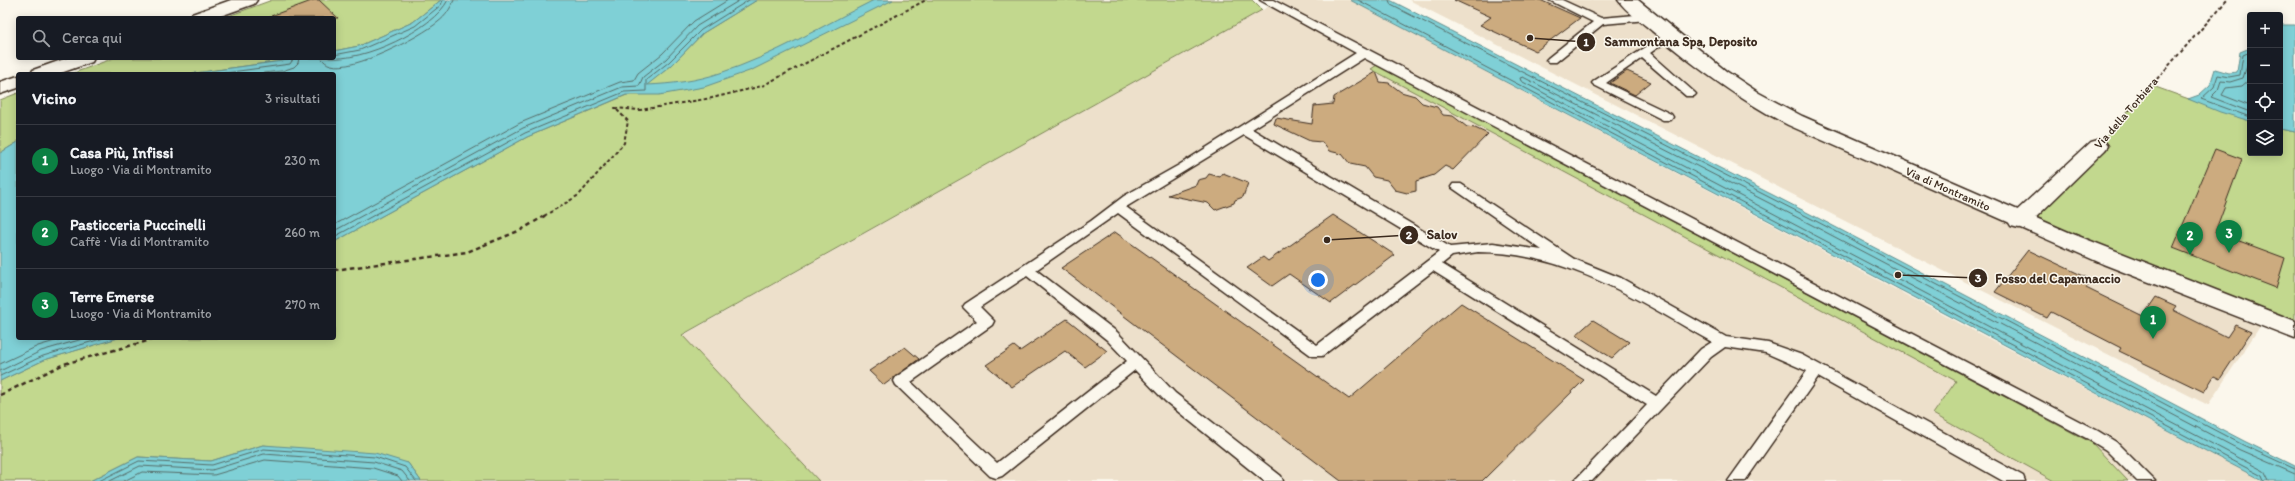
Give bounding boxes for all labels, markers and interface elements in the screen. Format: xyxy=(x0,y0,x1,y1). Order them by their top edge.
map controls xyxy=(2247,12,2283,156)
button: + xyxy=(2247,12,2283,48)
search box xyxy=(16,16,336,60)
icon: search xyxy=(30,27,52,49)
text: Cerca qui xyxy=(62,29,122,47)
callout: Sammontana Spa, Deposito xyxy=(1576,29,1766,54)
text: Sammontana Spa, Deposito xyxy=(1605,34,1758,50)
text: 1 xyxy=(1583,35,1589,49)
button: − xyxy=(2247,48,2283,84)
street label: Via della Torbiera xyxy=(2091,74,2161,152)
button: locate xyxy=(2247,84,2283,120)
text: Vicino xyxy=(32,88,76,108)
text: 3 risultati xyxy=(265,91,320,106)
button: layers xyxy=(2247,120,2283,156)
text: Casa Più, Infissi xyxy=(70,144,173,162)
text: 1 xyxy=(42,153,48,168)
text: 230 m xyxy=(284,153,320,168)
text: Luogo · Via di Montramito xyxy=(70,162,212,177)
street label: Via di Montramito xyxy=(1903,164,1993,214)
text: Pasticceria Puccinelli xyxy=(70,216,206,234)
pin: 3 xyxy=(2216,220,2242,253)
callout: Salov xyxy=(1399,222,1465,247)
pin: 2 xyxy=(2177,222,2203,255)
text: 2 xyxy=(42,225,48,240)
text: 260 m xyxy=(284,225,320,240)
text: Salov xyxy=(1427,227,1458,242)
text: 2 xyxy=(1406,228,1413,242)
text: Caffè · Via di Montramito xyxy=(70,234,209,249)
callout: Fosso del Capannaccio xyxy=(1968,265,2129,290)
your location xyxy=(1308,270,1328,290)
text: 3 xyxy=(1975,271,1982,285)
text: Fosso del Capannaccio xyxy=(1995,271,2121,287)
text: Terre Emerse xyxy=(70,288,154,306)
text: 3 xyxy=(41,297,49,312)
text: 270 m xyxy=(285,297,320,312)
text: Luogo · Via di Montramito xyxy=(70,306,212,321)
pin: 1 xyxy=(2140,306,2166,339)

